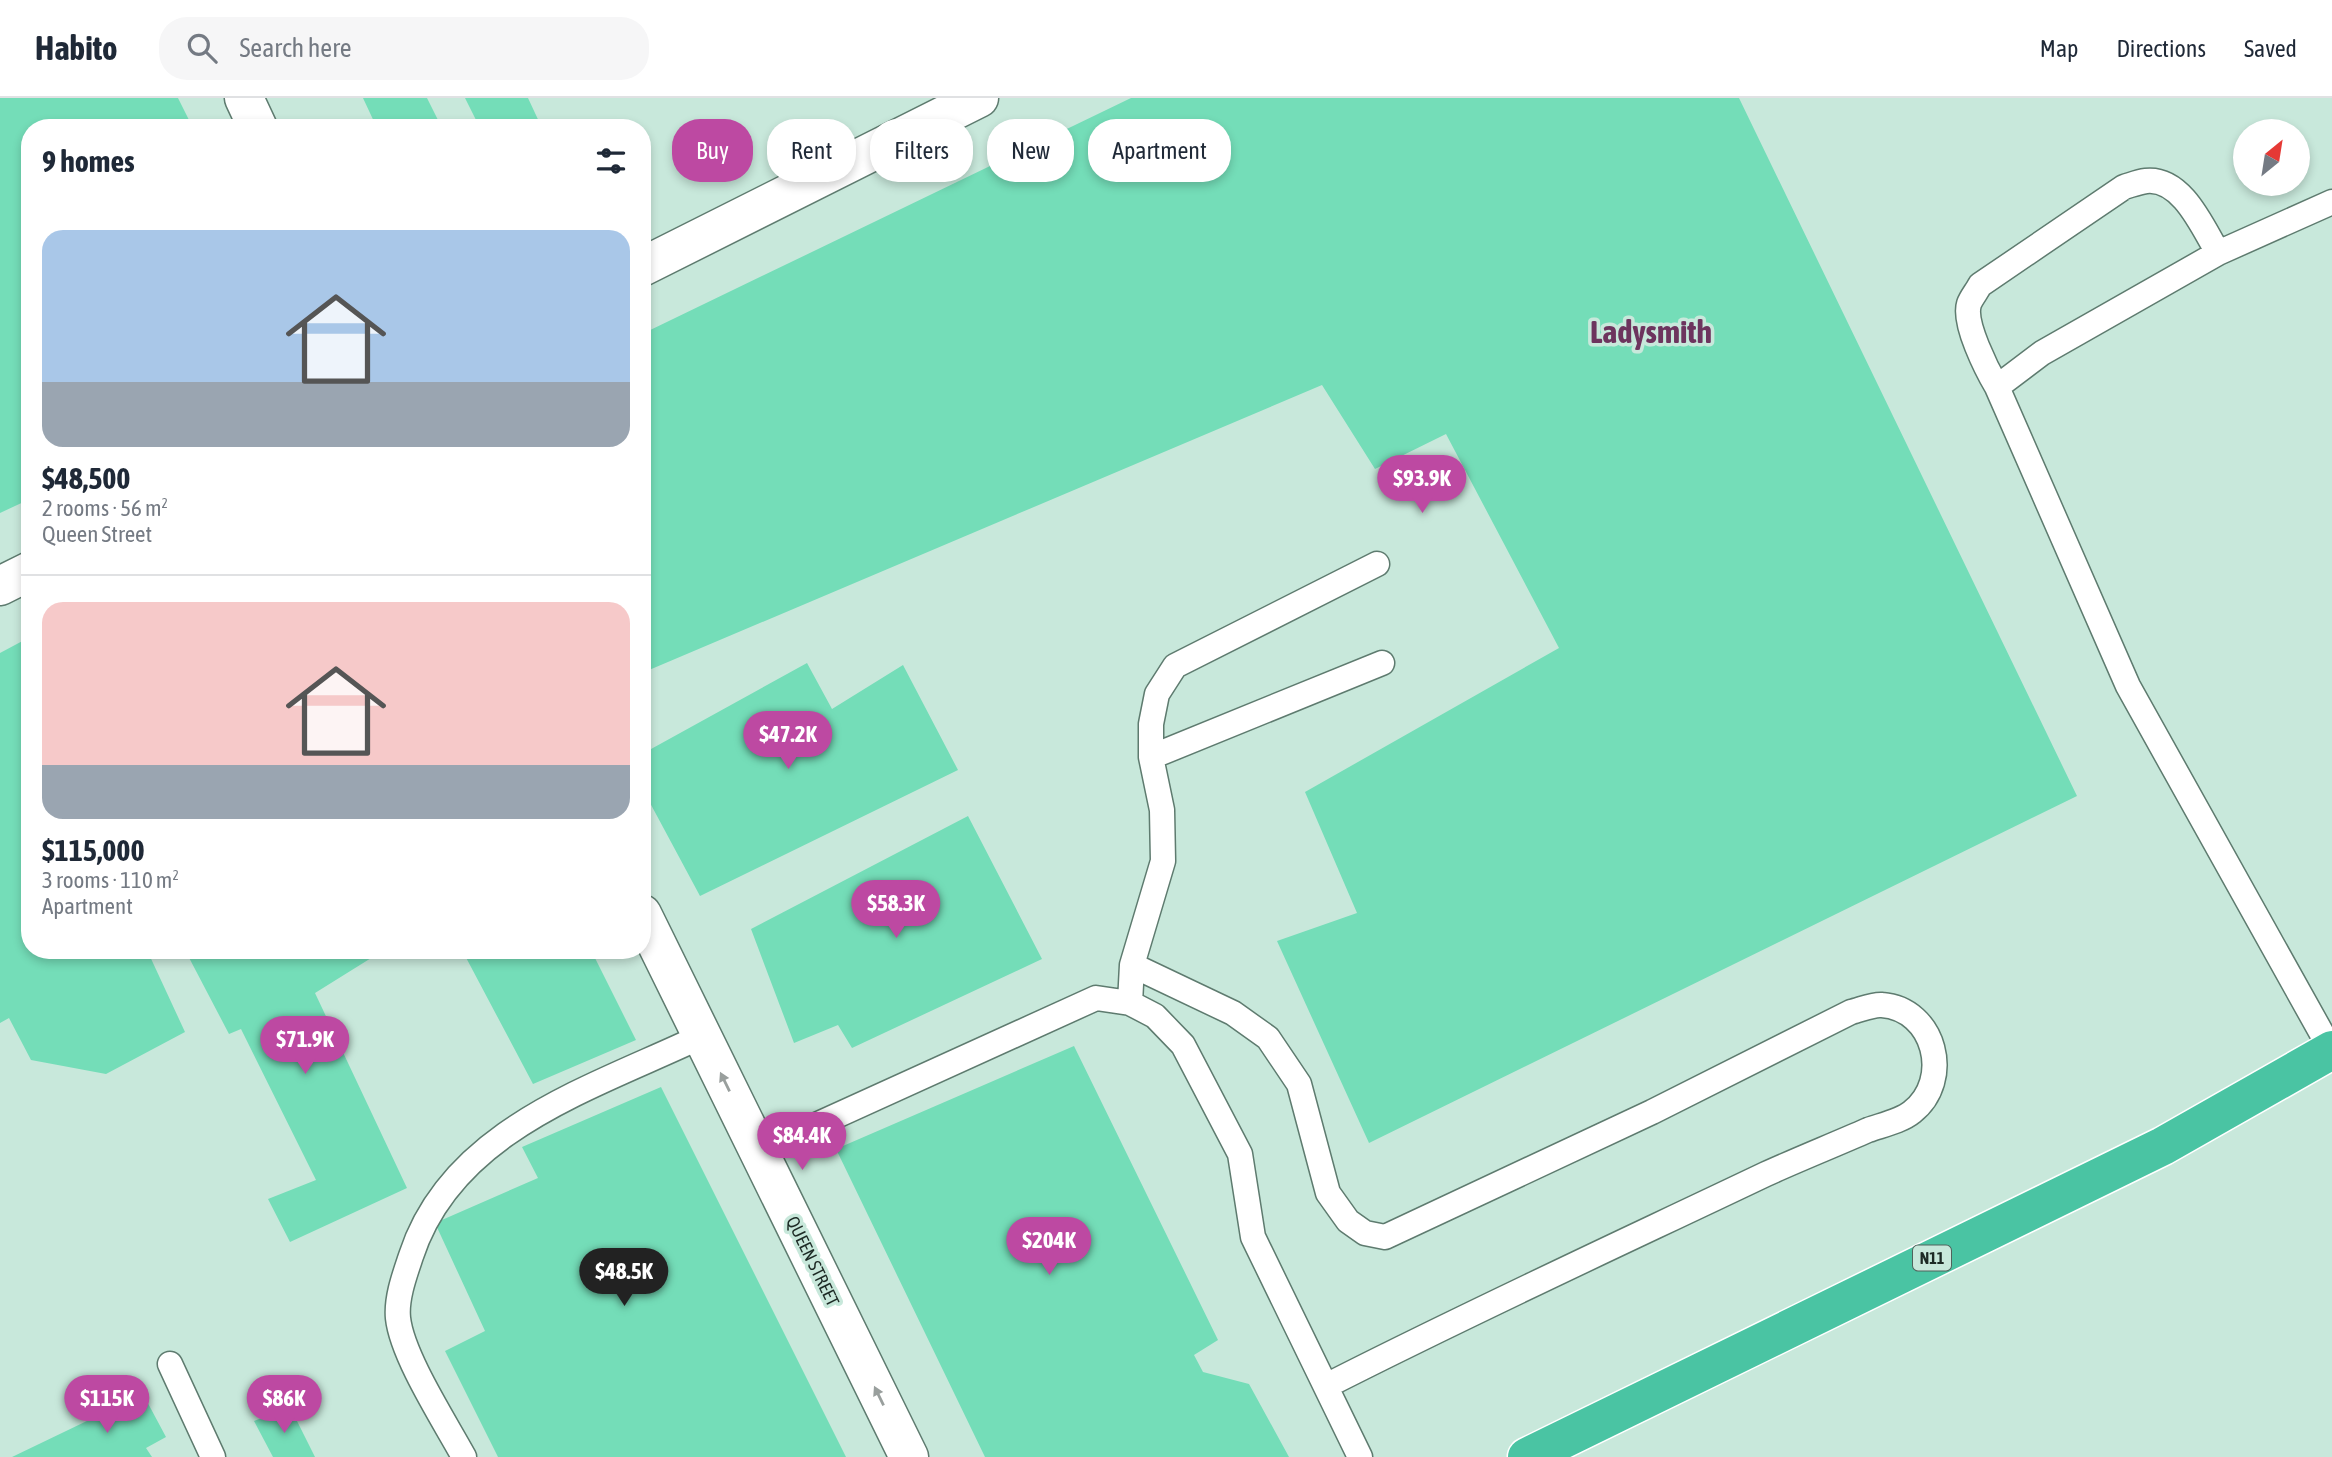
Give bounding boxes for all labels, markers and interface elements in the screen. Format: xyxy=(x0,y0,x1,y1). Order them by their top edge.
search box xyxy=(159,17,649,80)
text: Habito xyxy=(35,29,117,67)
icon: search xyxy=(183,29,221,67)
text: Search here xyxy=(239,33,352,63)
text: Map xyxy=(2040,35,2078,62)
text: Directions xyxy=(2116,35,2206,62)
text: Saved xyxy=(2244,35,2297,62)
chip: Buy xyxy=(672,119,753,182)
chip: Rent xyxy=(767,119,856,182)
chip: Filters xyxy=(870,119,973,182)
chip: New xyxy=(987,119,1074,182)
chip: Apartment xyxy=(1088,119,1231,182)
north arrow xyxy=(2233,119,2310,196)
map controls xyxy=(2233,119,2310,196)
icon: filters xyxy=(592,142,630,180)
text: 9 homes xyxy=(42,144,135,178)
icon: home xyxy=(273,276,399,402)
district label: Ladysmith xyxy=(1590,313,1712,350)
pin: $93.9K xyxy=(1365,456,1479,515)
text: $48,500 xyxy=(42,461,130,495)
text: $93.9K xyxy=(1393,465,1451,491)
text: 2 rooms · 56 m² xyxy=(42,495,168,521)
text: Queen Street xyxy=(42,521,152,547)
icon: home xyxy=(273,648,399,774)
pin: $47.2K xyxy=(731,712,845,771)
text: $47.2K xyxy=(759,721,817,747)
text: $115,000 xyxy=(42,833,145,867)
text: 3 rooms · 110 m² xyxy=(42,867,179,893)
pin: $58.3K xyxy=(839,880,953,940)
text: $58.3K xyxy=(867,890,925,916)
text: Apartment xyxy=(42,893,133,919)
pin: $71.9K xyxy=(248,1016,362,1076)
text: $71.9K xyxy=(276,1026,334,1052)
one-way arrow xyxy=(719,1072,730,1092)
pin: $84.4K xyxy=(745,1112,859,1172)
text: $84.4K xyxy=(773,1122,831,1148)
street label: QUEEN STREET xyxy=(782,1213,844,1309)
pin: $204K xyxy=(1000,1218,1098,1277)
text: $204K xyxy=(1022,1227,1076,1253)
road number: N11 xyxy=(1913,1246,1951,1270)
pin: $48.5K xyxy=(567,1248,681,1308)
text: $48.5K xyxy=(595,1258,653,1284)
pin: $115K xyxy=(58,1376,156,1435)
pin: $86K xyxy=(243,1376,325,1435)
text: $115K xyxy=(80,1385,134,1411)
text: $86K xyxy=(263,1385,305,1411)
one-way arrow xyxy=(874,1386,885,1406)

